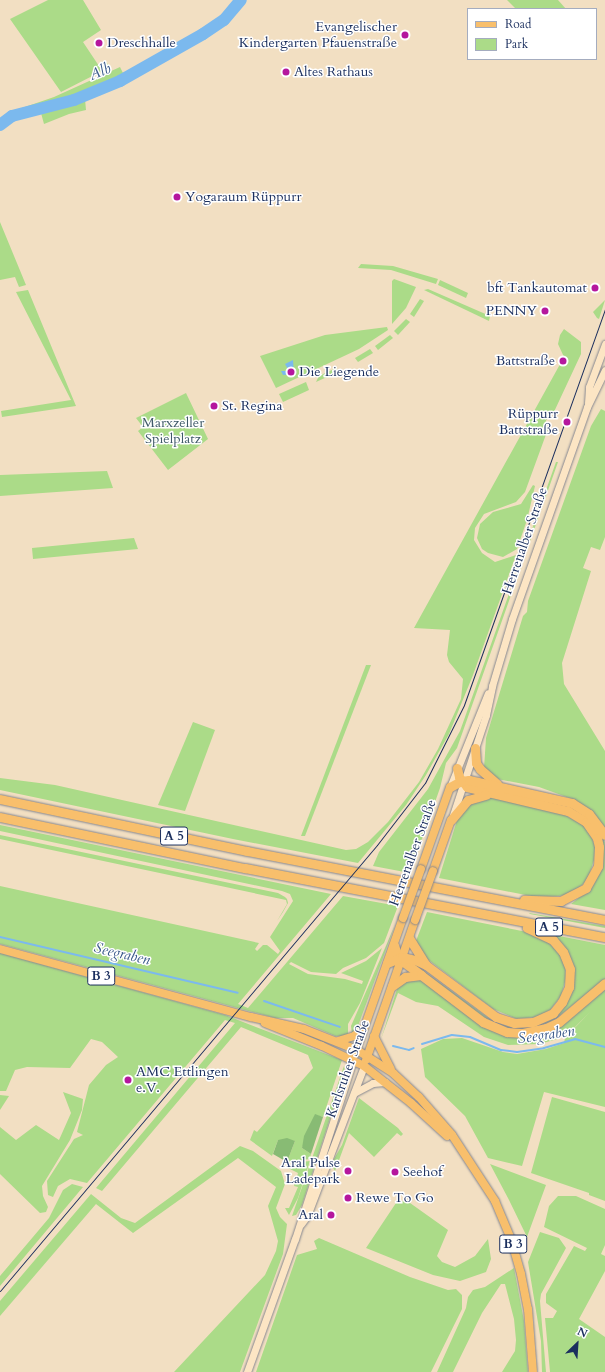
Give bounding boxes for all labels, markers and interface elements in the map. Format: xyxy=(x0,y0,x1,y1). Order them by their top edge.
legend xyxy=(467,8,597,60)
text: Road xyxy=(505,16,531,32)
place label: Evangelischer Kindergarten Pfauenstraße xyxy=(239,19,397,52)
marker: Evangelischer Kindergarten Pfauenstraße xyxy=(400,30,410,40)
place label: Dreschhalle xyxy=(107,35,176,51)
text: Park xyxy=(505,36,528,52)
marker: Dreschhalle xyxy=(94,38,104,48)
water label: Alb xyxy=(86,59,114,85)
place label: Altes Rathaus xyxy=(294,64,373,80)
marker: Altes Rathaus xyxy=(281,67,291,77)
place label: Yogaraum Rüppurr xyxy=(185,189,302,205)
marker: Yogaraum Rüppurr xyxy=(172,192,182,202)
place label: bft Tankautomat xyxy=(487,280,587,296)
marker: bft Tankautomat xyxy=(590,283,600,293)
place label: PENNY xyxy=(486,303,537,319)
marker: PENNY xyxy=(540,306,550,316)
place label: Battstraße xyxy=(496,353,555,369)
marker: Battstraße xyxy=(558,356,568,366)
place label: Die Liegende xyxy=(299,364,379,380)
marker: Die Liegende xyxy=(286,367,296,377)
place label: St. Regina xyxy=(222,398,283,414)
marker: St. Regina xyxy=(209,401,219,411)
place label: Rüppurr Battstraße xyxy=(499,406,558,438)
park label: Marxzeller Spielplatz xyxy=(142,415,204,448)
marker: Rüppurr Battstraße xyxy=(561,416,573,428)
street label: Herrenalber Straße xyxy=(499,485,551,597)
street label: Herrenalber Straße xyxy=(386,797,440,909)
road number: A 5 xyxy=(160,825,188,847)
road number: A 5 xyxy=(535,916,563,938)
water label: Seegraben xyxy=(92,939,152,969)
road number: B 3 xyxy=(87,965,115,987)
street label: Karlsruher Straße xyxy=(323,1018,373,1120)
water label: Seegraben xyxy=(516,1022,576,1048)
place label: AMC Ettlingen e.V. xyxy=(136,1064,229,1096)
marker: AMC Ettlingen e.V. xyxy=(123,1075,133,1085)
place label: Aral Pulse Ladepark xyxy=(281,1155,340,1188)
place label: Seehof xyxy=(403,1164,442,1180)
marker: Aral Pulse Ladepark xyxy=(343,1166,353,1176)
marker: Seehof xyxy=(390,1167,400,1177)
place label: Rewe To Go xyxy=(356,1190,434,1206)
marker: Rewe To Go xyxy=(343,1193,353,1203)
place label: Aral xyxy=(298,1207,323,1223)
marker: Aral xyxy=(326,1210,336,1220)
road number: B 3 xyxy=(499,1233,527,1255)
north arrow xyxy=(557,1324,597,1364)
text: N xyxy=(575,1324,590,1341)

